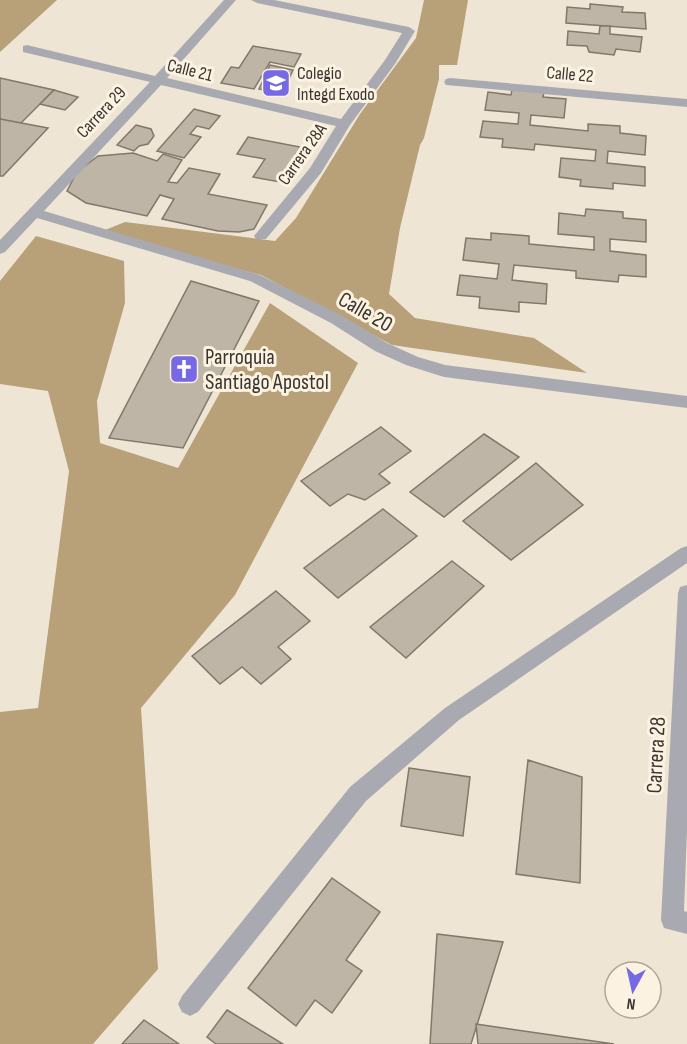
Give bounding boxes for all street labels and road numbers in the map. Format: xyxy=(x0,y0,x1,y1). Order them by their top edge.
street label: Calle 21 xyxy=(165,55,215,86)
street label: Calle 22 xyxy=(546,62,594,87)
street label: Carrera 29 xyxy=(72,82,130,142)
street label: Carrera 28A xyxy=(274,119,331,189)
street label: Calle 20 xyxy=(333,286,397,339)
street label: Carrera 28 xyxy=(641,716,672,794)

